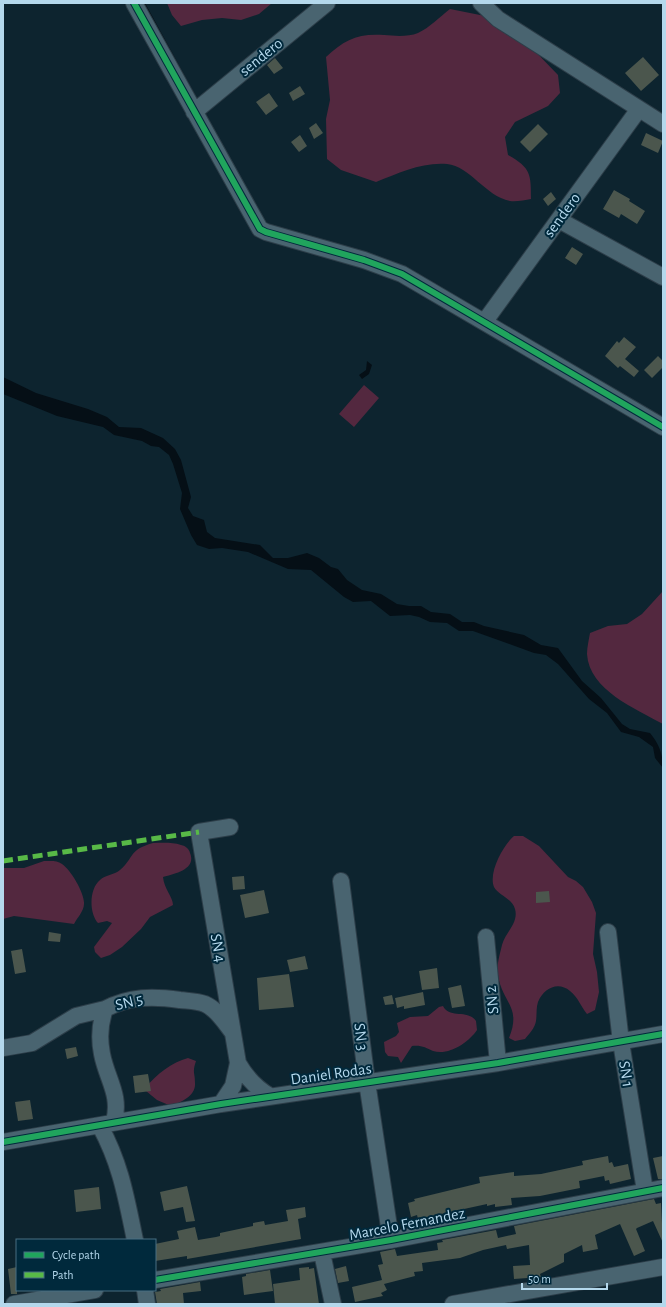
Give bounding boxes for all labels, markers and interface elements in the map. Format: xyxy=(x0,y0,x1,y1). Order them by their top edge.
street label: sendero xyxy=(236,35,286,79)
street label: sendero xyxy=(541,190,583,240)
street label: SN 4 xyxy=(208,932,228,964)
street label: SN 2 xyxy=(483,985,501,1015)
street label: SN 5 xyxy=(114,991,144,1013)
street label: SN 3 xyxy=(351,1022,371,1052)
street label: Daniel Rodas xyxy=(290,1060,373,1088)
street label: SN 1 xyxy=(616,1060,636,1088)
street label: Marcelo Fernandez xyxy=(348,1205,467,1243)
legend xyxy=(16,1239,156,1291)
text: Cycle path xyxy=(52,1249,100,1262)
scale bar xyxy=(522,1265,607,1291)
text: Path xyxy=(52,1269,74,1281)
text: 50 m xyxy=(528,1273,551,1285)

